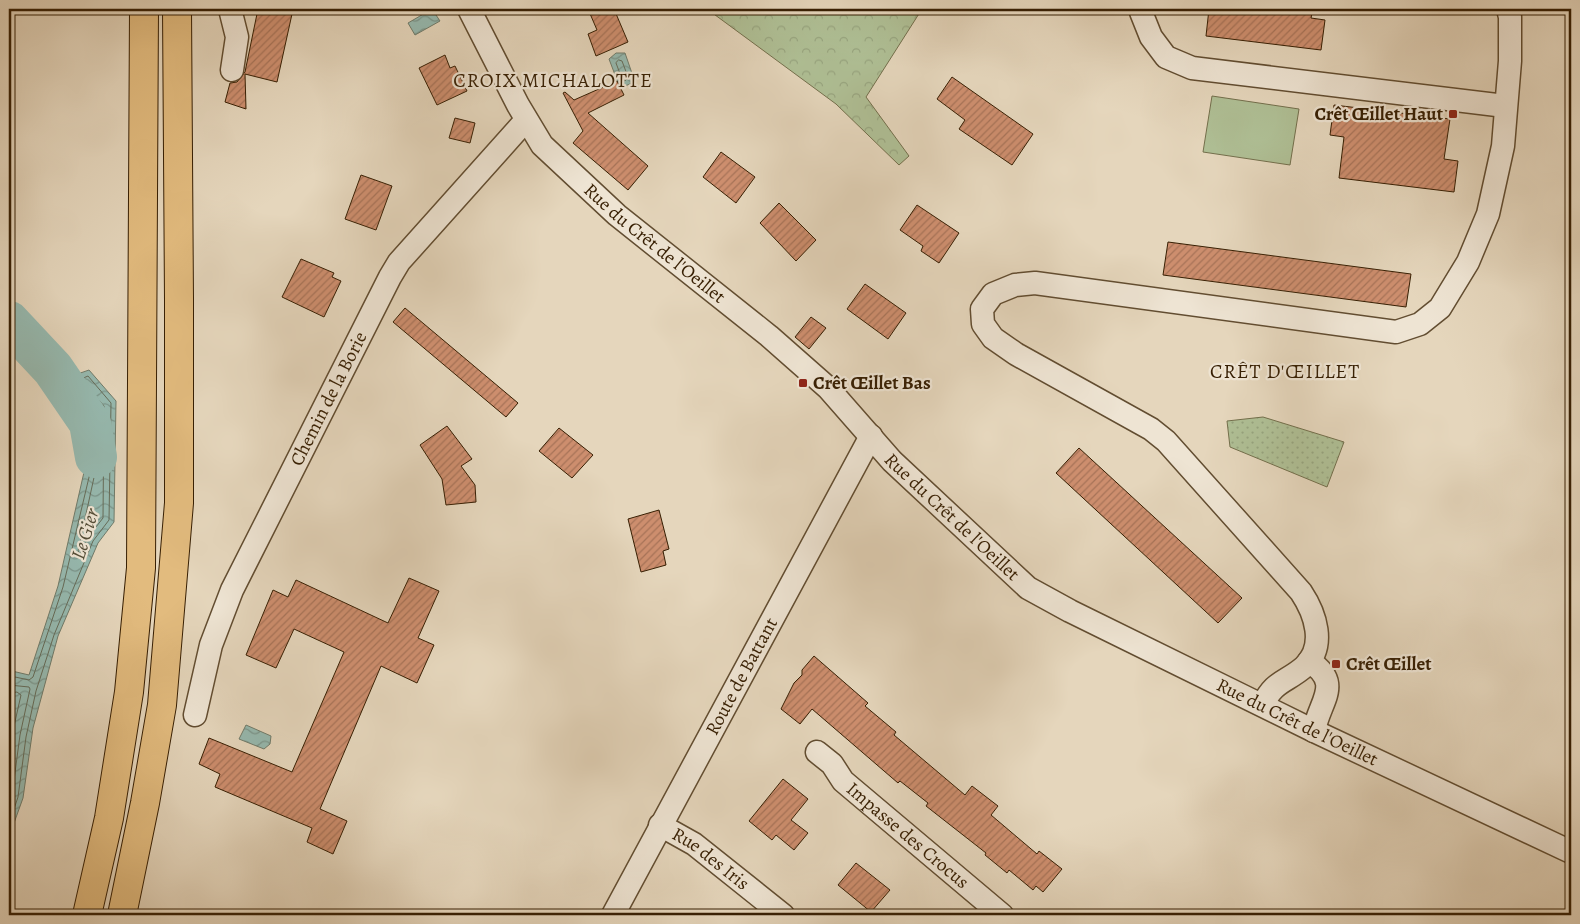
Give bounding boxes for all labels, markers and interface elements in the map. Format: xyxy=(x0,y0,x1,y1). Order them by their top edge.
district label: CROIX MICHALOTTE xyxy=(453,67,653,94)
place label: Crêt Œillet Haut xyxy=(1314,101,1444,127)
marker: Crêt Œillet Haut xyxy=(1447,108,1459,120)
street label: Rue du Crêt de l'Oeillet xyxy=(578,177,731,309)
street label: Chemin de la Borie xyxy=(284,327,373,470)
district label: CRÊT D'ŒILLET xyxy=(1210,358,1360,385)
place label: Crêt Œillet Bas xyxy=(813,370,931,396)
marker: Crêt Œillet Bas xyxy=(797,377,809,389)
street label: Rue du Crêt de l'Oeillet xyxy=(878,448,1025,587)
water label: Le Gier xyxy=(64,504,106,563)
street label: Route de Battant xyxy=(699,613,784,740)
place label: Crêt Œillet xyxy=(1346,651,1432,677)
marker: Crêt Œillet xyxy=(1330,658,1342,670)
street label: Rue du Crêt de l'Oeillet xyxy=(1212,672,1382,772)
street label: Impasse des Crocus xyxy=(841,776,975,895)
street label: Rue des Iris xyxy=(667,821,755,896)

